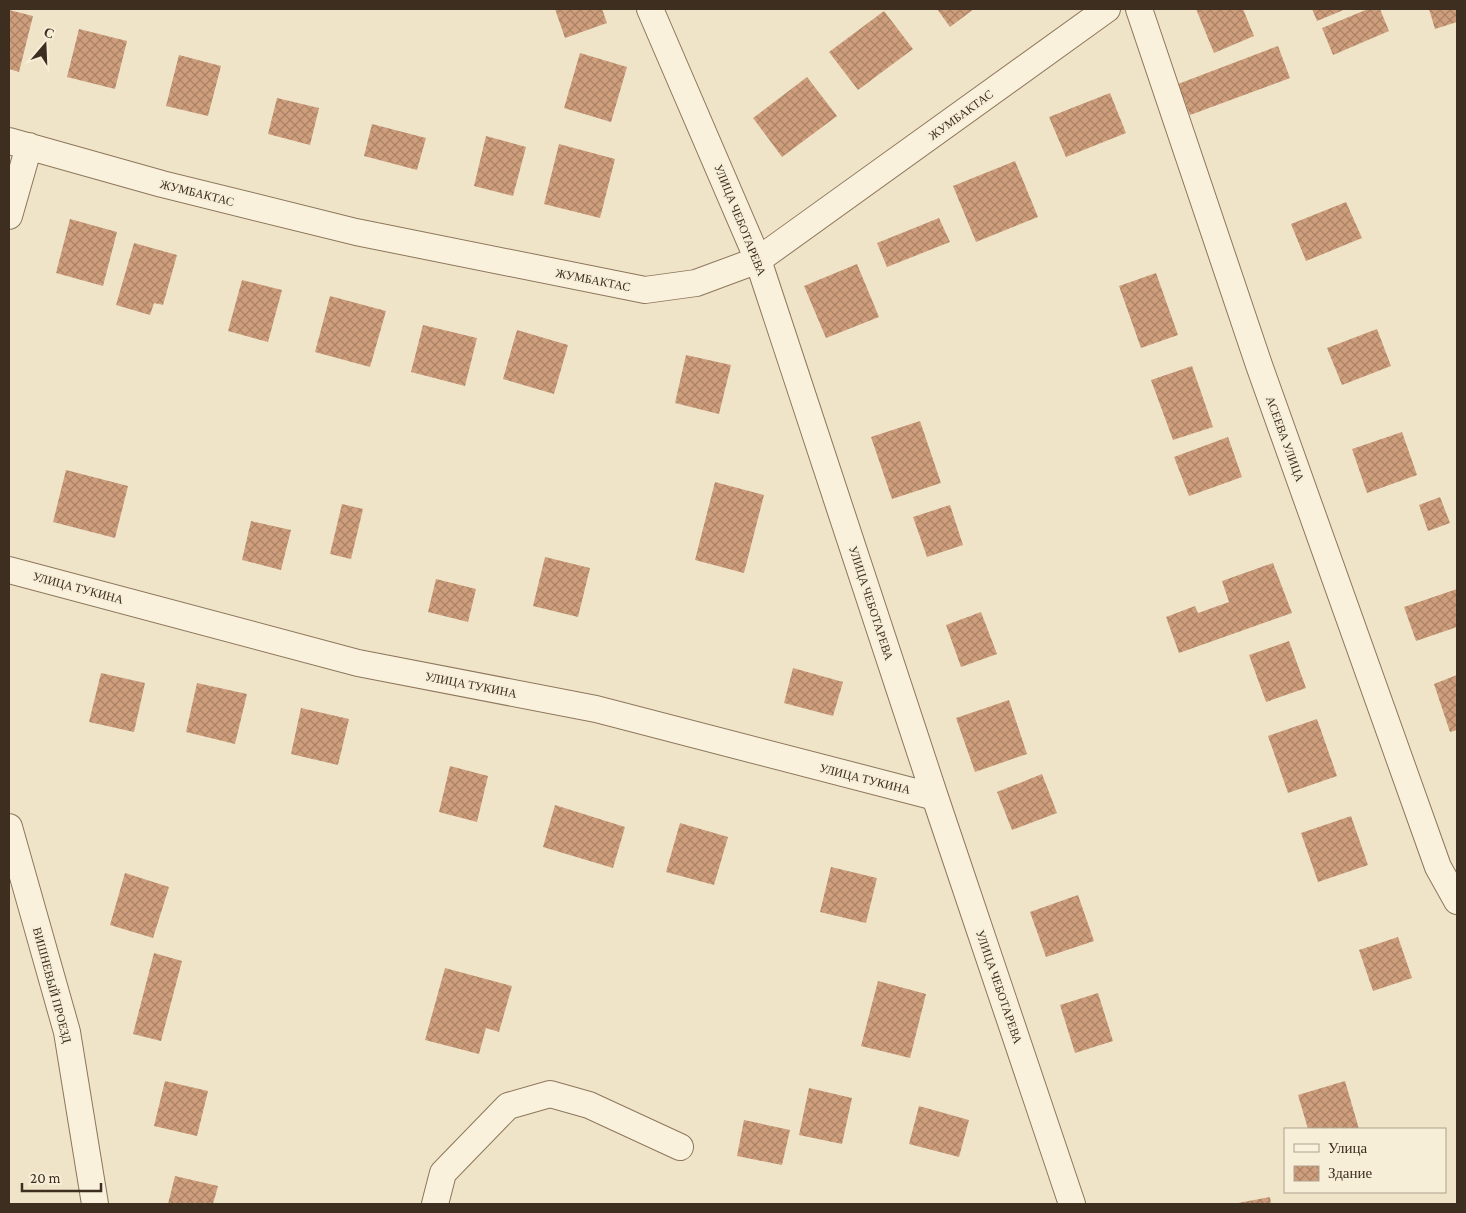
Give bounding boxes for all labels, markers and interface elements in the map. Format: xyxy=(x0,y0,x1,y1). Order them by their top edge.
north arrow xyxy=(20,20,70,70)
text: С xyxy=(42,23,57,42)
street label: ЖУМБАКТАС xyxy=(926,87,996,143)
street label: УЛИЦА ЧЕБОТАРЕВА xyxy=(711,162,769,278)
street label: ЖУМБАКТАС xyxy=(158,177,236,209)
street label: ЖУМБАКТАС xyxy=(554,266,632,294)
street label: АСЕЕВА УЛИЦА xyxy=(1263,394,1307,484)
street label: УЛИЦА ЧЕБОТАРЕВА xyxy=(846,544,896,662)
street label: УЛИЦА ТУКИНА xyxy=(31,569,125,607)
street label: УЛИЦА ТУКИНА xyxy=(424,669,518,701)
street label: УЛИЦА ТУКИНА xyxy=(818,761,912,797)
street label: ВИШНЕВЫЙ ПРОЕЗД xyxy=(30,926,74,1044)
street label: УЛИЦА ЧЕБОТАРЕВА xyxy=(973,928,1025,1046)
legend xyxy=(1284,1128,1446,1193)
text: Улица xyxy=(1328,1140,1367,1156)
scale bar xyxy=(22,1160,101,1192)
text: Здание xyxy=(1328,1165,1372,1181)
text: 20 m xyxy=(30,1170,61,1186)

